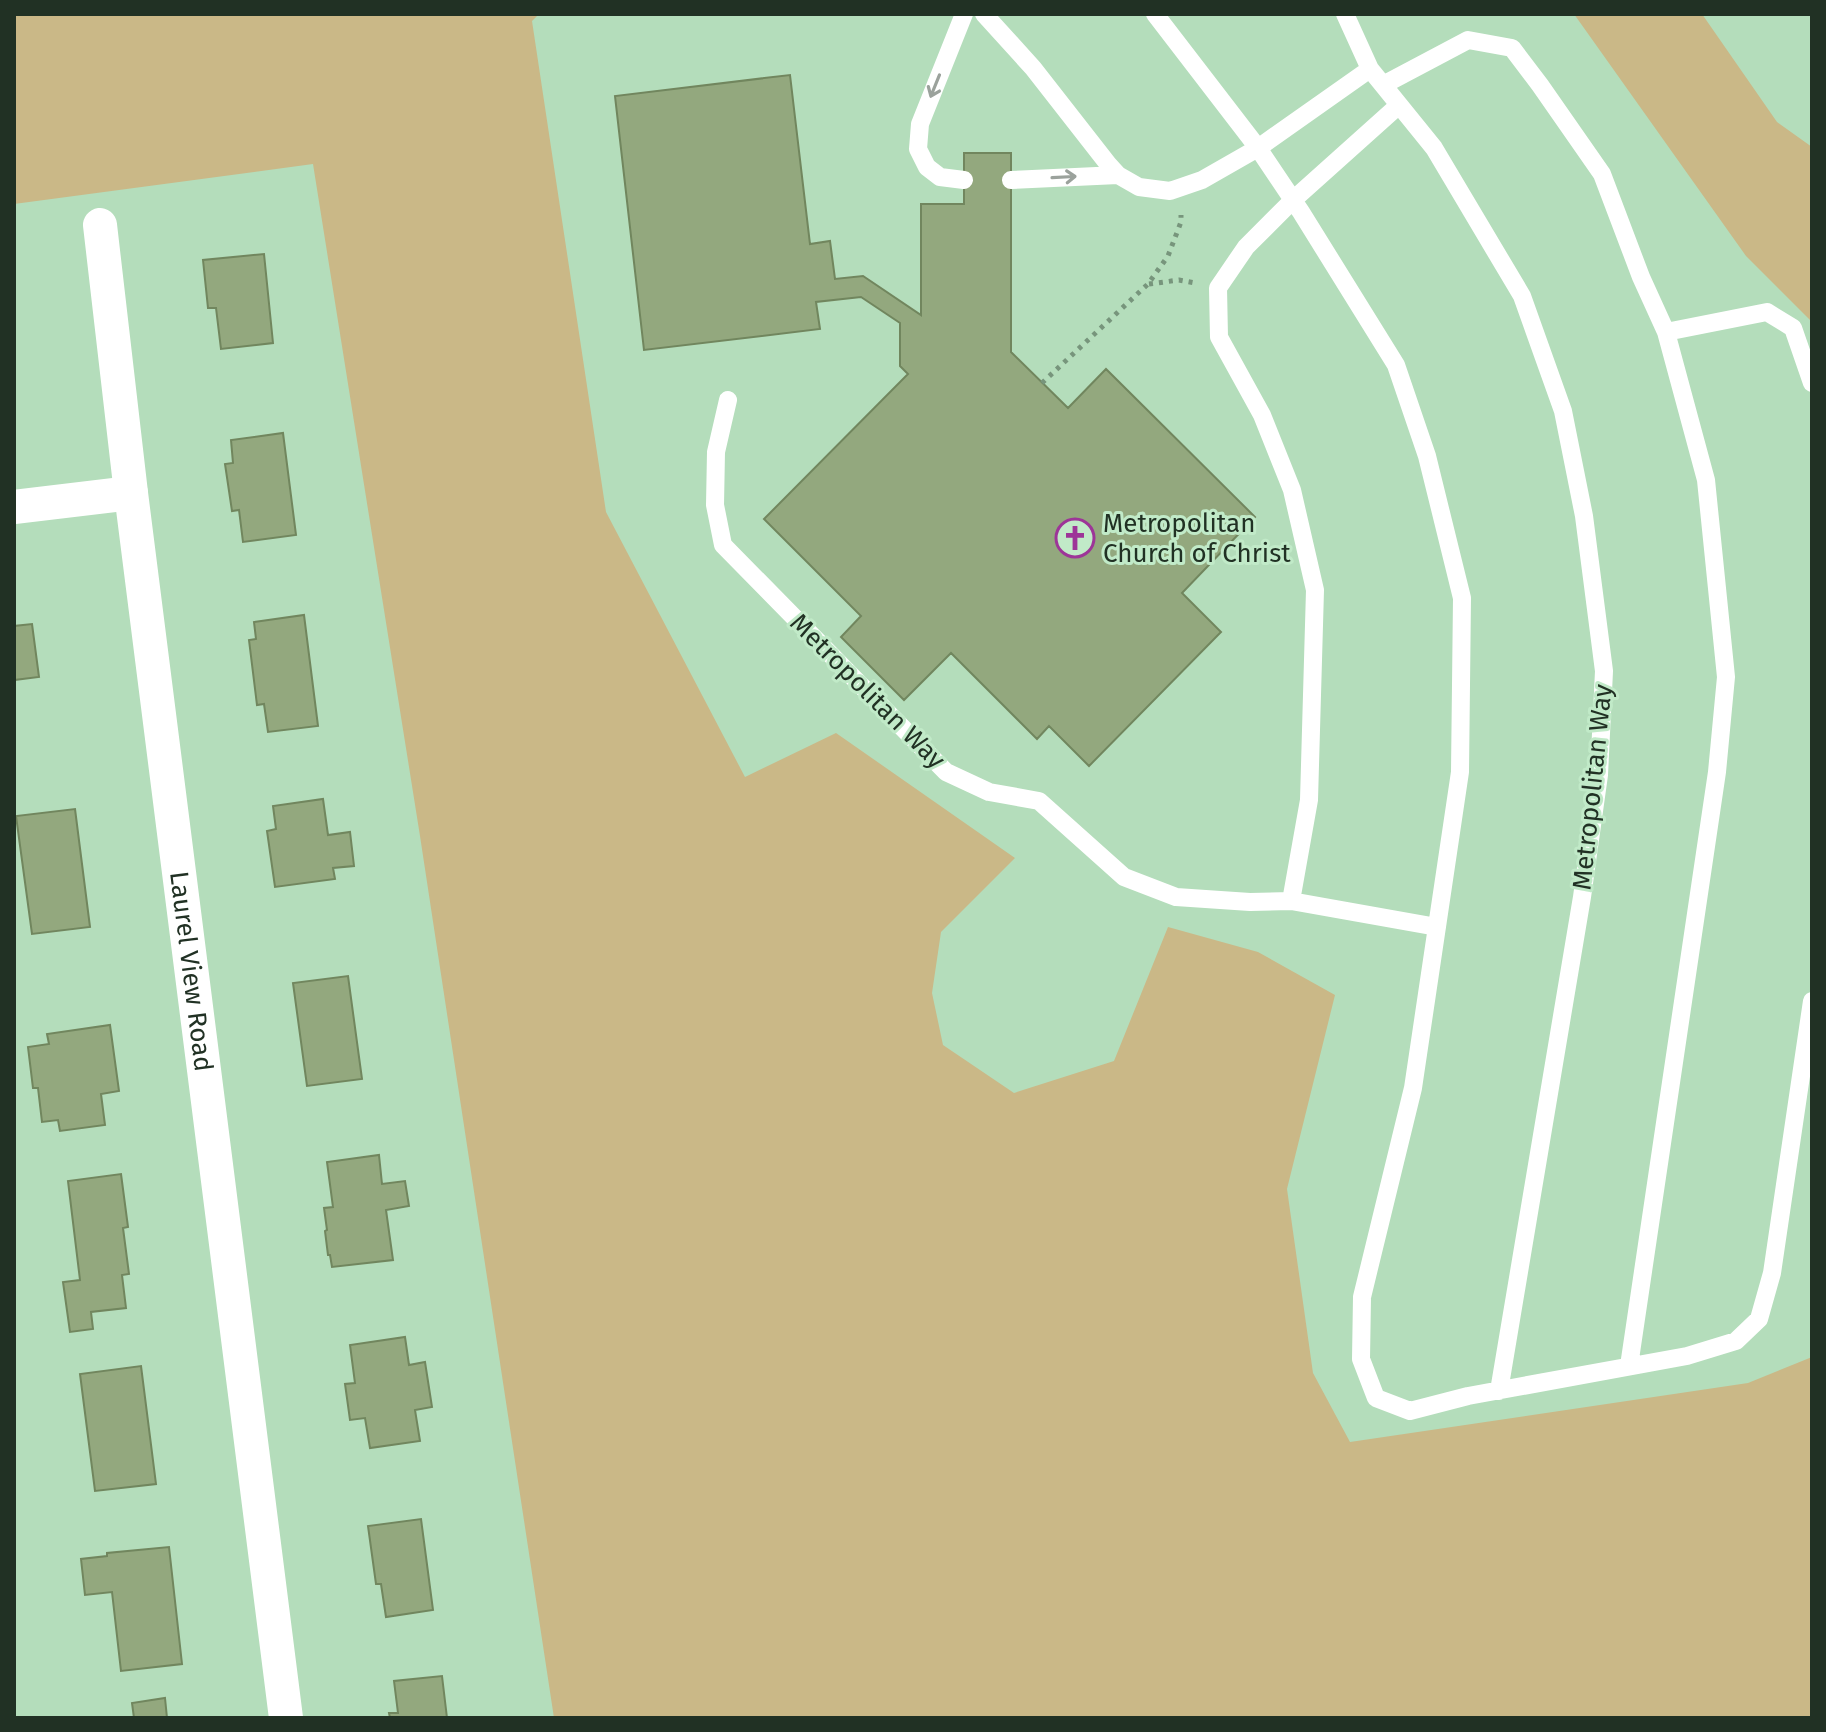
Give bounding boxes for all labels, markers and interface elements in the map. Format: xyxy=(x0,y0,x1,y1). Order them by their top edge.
one-way arrow xyxy=(927,73,942,98)
one-way arrow xyxy=(1050,170,1077,185)
place label: Metropolitan Church of Christ xyxy=(1103,508,1291,569)
church icon: Metropolitan Church of Christ xyxy=(1054,517,1096,559)
street label: Metropolitan Way xyxy=(784,607,952,775)
street label: Metropolitan Way xyxy=(1566,683,1619,891)
street label: Laurel View Road xyxy=(163,870,219,1073)

